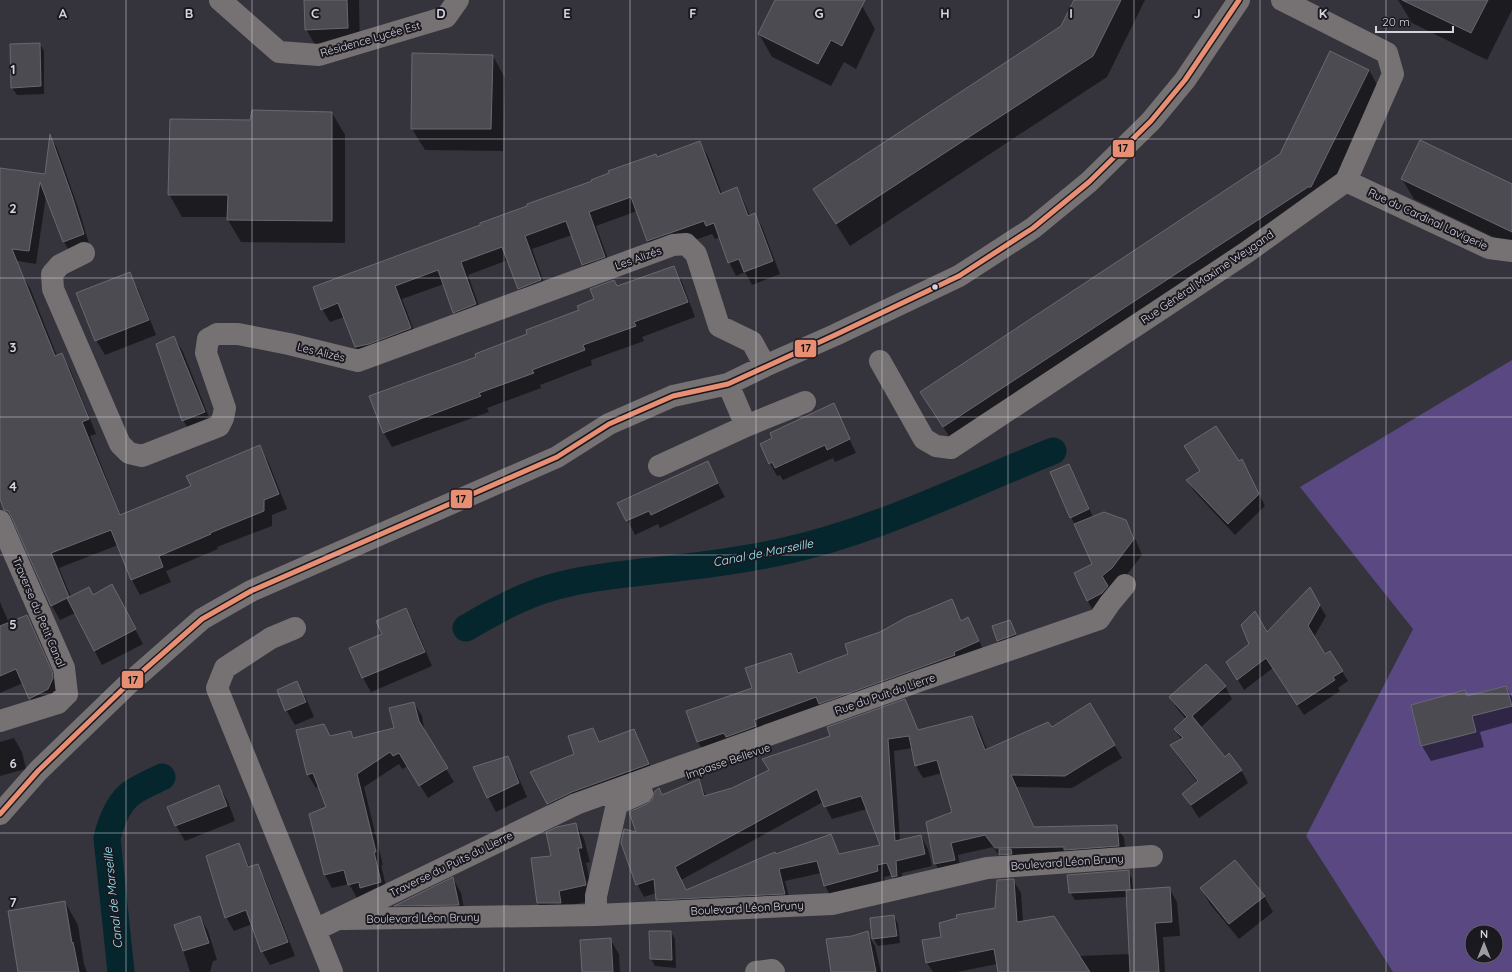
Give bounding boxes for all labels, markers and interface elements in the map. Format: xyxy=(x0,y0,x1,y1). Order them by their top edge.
text: A xyxy=(59,5,68,21)
text: B xyxy=(185,5,193,21)
text: C xyxy=(311,5,319,21)
text: D xyxy=(436,5,446,21)
text: E xyxy=(563,5,571,21)
text: F xyxy=(689,5,697,21)
text: G xyxy=(814,5,824,21)
text: H xyxy=(940,5,950,21)
text: I xyxy=(1069,5,1073,21)
text: J xyxy=(1193,5,1201,21)
text: K xyxy=(1319,5,1328,21)
scale bar xyxy=(1376,8,1453,34)
text: 20 m xyxy=(1382,14,1410,29)
street label: Résidence Lycée Est xyxy=(318,18,422,60)
text: 1 xyxy=(10,61,16,77)
line badge: 17 xyxy=(1112,139,1135,158)
text: 17 xyxy=(1118,141,1128,155)
street label: Rue du Cardinal Lavigerie xyxy=(1366,185,1490,253)
text: 2 xyxy=(9,200,17,216)
street label: Rue Général Maxime Weygand xyxy=(1138,227,1276,327)
street label: Les Alizés xyxy=(613,243,663,273)
unlabelled marker xyxy=(930,282,940,292)
text: 3 xyxy=(10,339,17,355)
street label: Les Alizés xyxy=(296,339,346,365)
line badge: 17 xyxy=(794,339,817,358)
text: 17 xyxy=(801,341,811,355)
text: 4 xyxy=(9,478,17,494)
line badge: 17 xyxy=(450,489,473,509)
text: 17 xyxy=(456,492,466,506)
water label: Canal de Marseille xyxy=(712,535,815,570)
street label: Traverse du Petit Canal xyxy=(9,555,69,669)
text: 5 xyxy=(9,616,17,632)
line badge: 17 xyxy=(121,670,144,689)
street label: Rue du Puit du Lierre xyxy=(833,670,937,718)
text: 17 xyxy=(128,673,138,687)
street label: Impasse Bellevue xyxy=(684,740,772,782)
text: 6 xyxy=(9,755,17,771)
street label: Traverse du Puits du Lierre xyxy=(387,828,515,900)
water label: Canal de Marseille xyxy=(100,846,125,949)
street label: Boulevard Léon Bruny xyxy=(1010,851,1124,873)
text: 7 xyxy=(9,894,17,910)
street label: Boulevard Léon Bruny xyxy=(690,898,804,918)
street label: Boulevard Léon Bruny xyxy=(366,910,480,926)
north arrow xyxy=(1464,924,1504,964)
text: N xyxy=(1480,927,1488,941)

